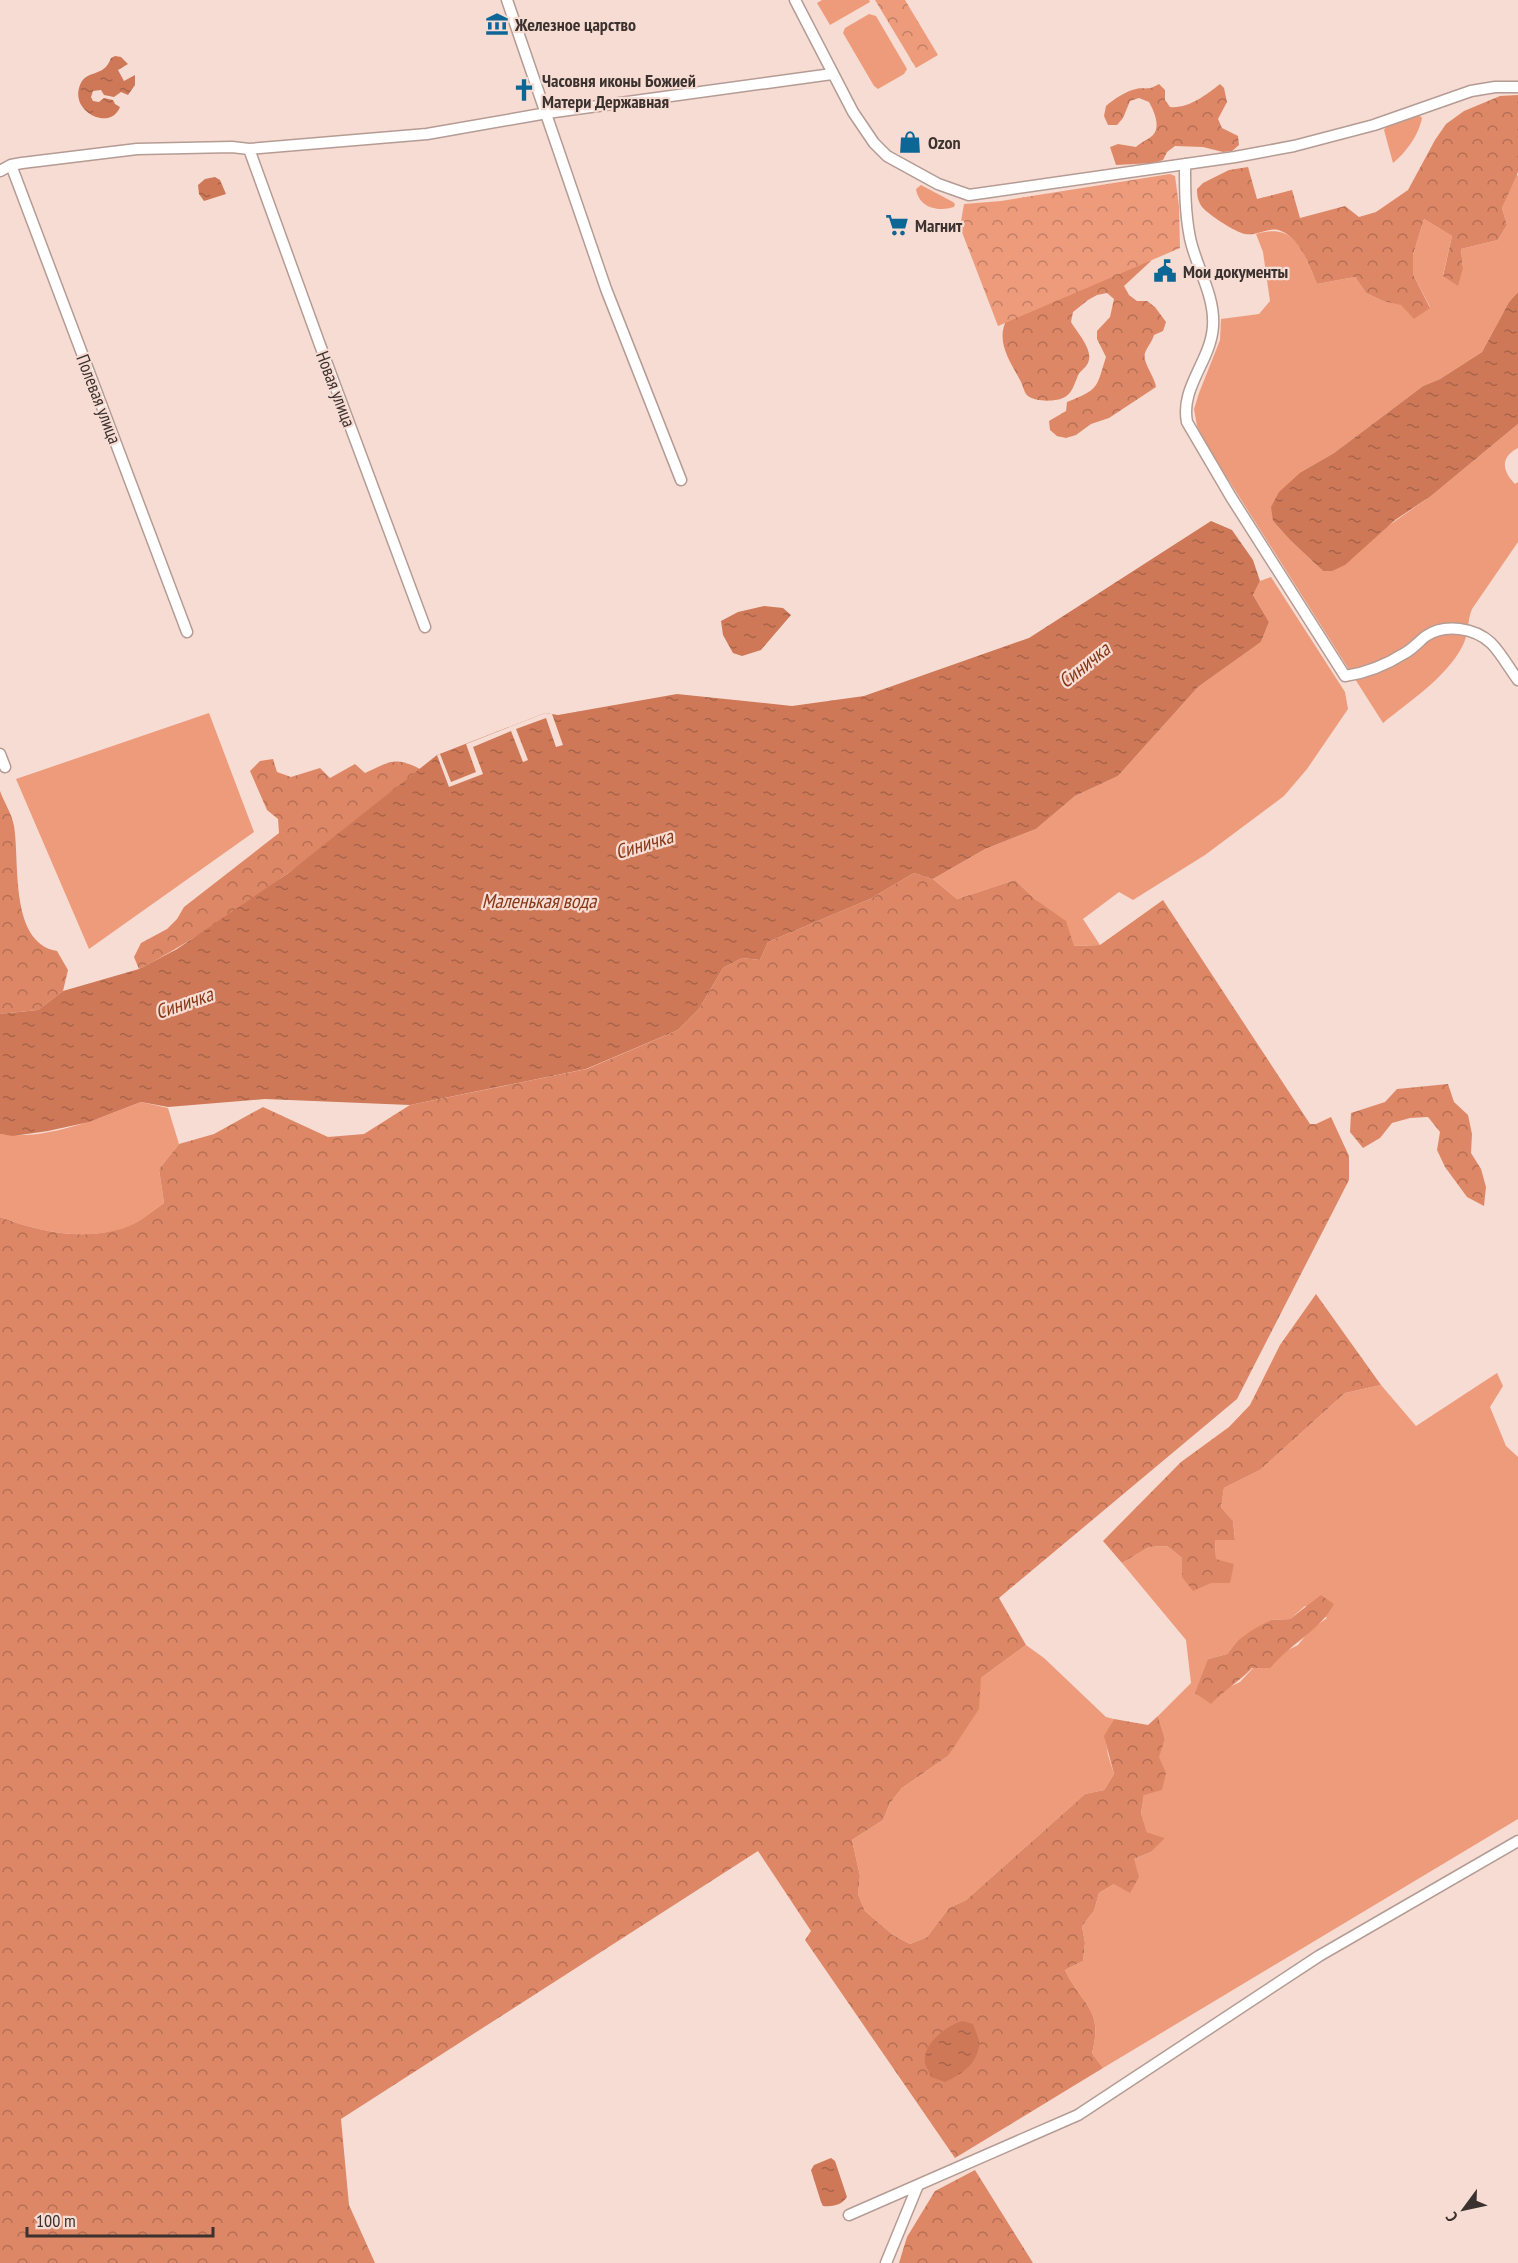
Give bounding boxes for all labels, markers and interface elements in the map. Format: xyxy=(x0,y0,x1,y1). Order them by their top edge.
museum icon: Железное царство xyxy=(484,11,510,37)
place label: Железное царство xyxy=(514,13,636,36)
place label: Часовня иконы Божией Матери Державная xyxy=(542,69,696,113)
church icon: Часовня иконы Божией Матери Державная xyxy=(511,77,537,103)
shop icon: Ozon xyxy=(897,129,923,155)
place label: Ozon xyxy=(928,131,961,154)
supermarket icon: Магнит xyxy=(884,212,910,238)
place label: Магнит xyxy=(915,214,963,237)
public building icon: Мои документы xyxy=(1152,258,1178,284)
place label: Мои документы xyxy=(1183,260,1288,283)
street label: Новая улица xyxy=(311,348,361,430)
street label: Полевая улица xyxy=(71,351,127,447)
water label: Синичка xyxy=(1053,636,1116,694)
water label: Синичка xyxy=(612,823,677,865)
water label: Маленькая вода xyxy=(482,888,597,914)
water label: Синичка xyxy=(152,981,217,1025)
north arrow xyxy=(1434,2179,1494,2239)
scale bar xyxy=(27,2200,213,2238)
text: С xyxy=(1441,2208,1462,2226)
text: 100 m xyxy=(36,2209,76,2232)

